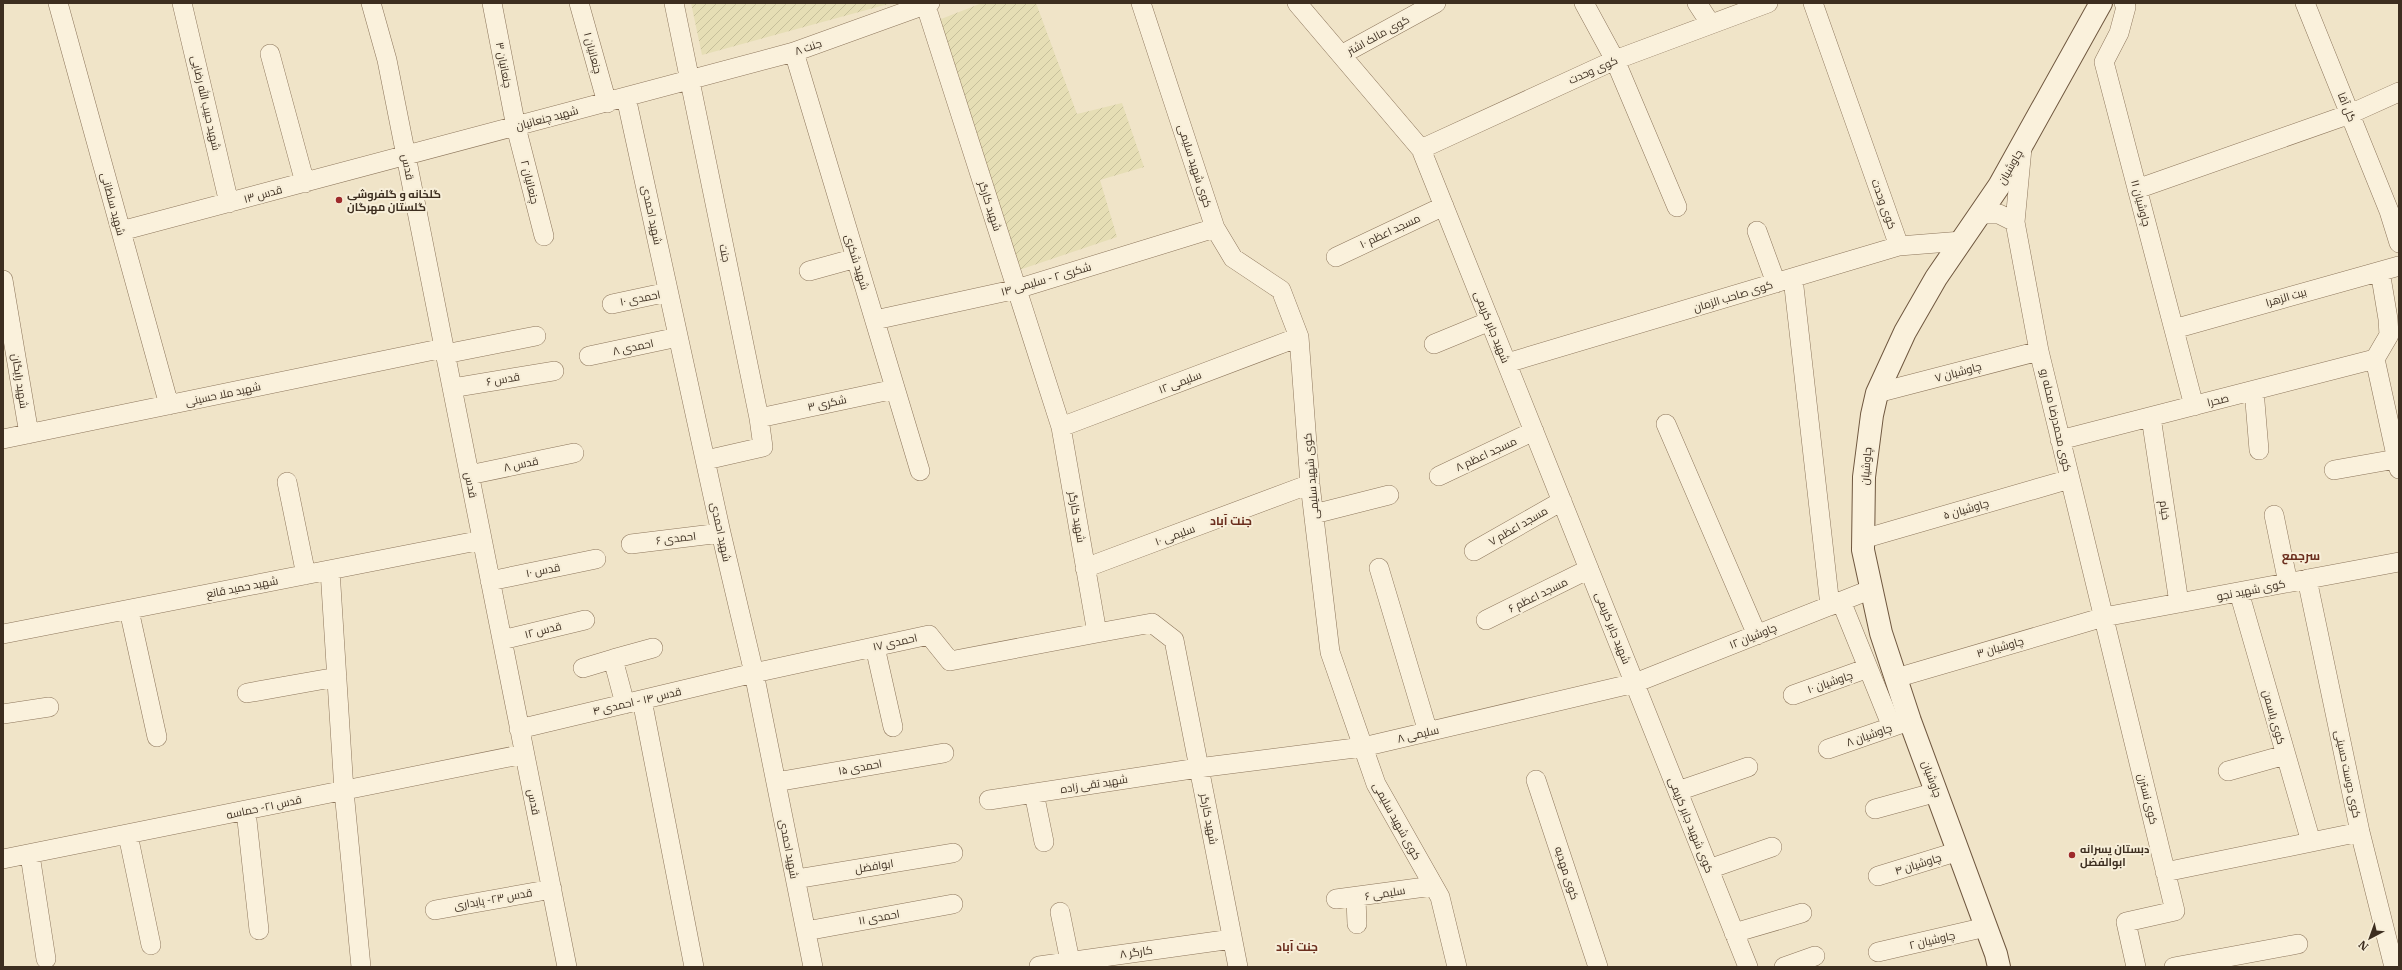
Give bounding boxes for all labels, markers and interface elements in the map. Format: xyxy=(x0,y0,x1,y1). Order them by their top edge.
street label: کوی مالک اشتر xyxy=(1344,12,1412,58)
street label: چنعانیان ۱ xyxy=(581,31,605,75)
street label: جنت ۸ xyxy=(793,36,823,58)
street label: چنعانیان ۳ xyxy=(493,41,515,89)
street label: کوی وحدت xyxy=(1566,53,1620,87)
street label: شهید حبیب الله رضایی xyxy=(188,54,225,152)
street label: گل آقا xyxy=(2335,90,2359,124)
street label: شهید چنعانیان xyxy=(514,103,580,133)
street label: کوی شهید سلیمی xyxy=(1175,123,1215,209)
street label: چاوشیان xyxy=(1994,147,2026,187)
street label: قدس xyxy=(399,153,417,181)
street label: چنعانیان ۲ xyxy=(518,159,542,205)
street label: شهید سلطانی xyxy=(98,171,128,237)
street label: کوی وحدت xyxy=(1868,177,1900,231)
street label: شهید کارگر xyxy=(975,178,1005,233)
street label: چاوشیان ۱۱ xyxy=(2128,178,2154,228)
street label: قدس ۱۳ xyxy=(242,182,284,206)
street label: شهید احمدی xyxy=(639,184,665,246)
place label: گلخانه و گلفروشی گلستان مهرگان xyxy=(347,187,441,215)
marker: گلخانه و گلفروشی گلستان مهرگان xyxy=(334,195,344,205)
street label: مسجد اعظم ۱۰ xyxy=(1357,211,1423,252)
street label: شهید شکری xyxy=(842,232,872,292)
street label: جنت xyxy=(716,243,734,263)
street label: شکری ۲ - سلیمی ۱۴ xyxy=(999,259,1093,299)
street label: کوی صاحب الزمان xyxy=(1692,277,1775,315)
street label: بیت الزهرا xyxy=(2264,284,2308,310)
street label: احمدی ۱۰ xyxy=(619,287,661,309)
street label: شهید جابر کریمی xyxy=(1471,289,1513,365)
street label: احمدی ۸ xyxy=(611,336,655,358)
street label: شهید رایگان xyxy=(9,353,31,409)
street label: چاوشیان ۷ xyxy=(1933,359,1983,385)
street label: سلیمی ۱۲ xyxy=(1157,367,1203,397)
street label: کوی محمدرضا محله رو xyxy=(2037,367,2075,473)
street label: قدس ۶ xyxy=(485,369,521,389)
street label: شهید ملا حسینی xyxy=(184,379,262,409)
street label: صحرا xyxy=(2206,391,2230,409)
street label: شکری ۳ xyxy=(806,392,848,414)
street label: کوی شهید سلیمی xyxy=(1300,432,1322,520)
street label: مسجد اعظم ۸ xyxy=(1453,434,1519,475)
street label: چاوشیان xyxy=(1857,446,1875,486)
street label: قدس ۸ xyxy=(502,453,540,475)
street label: قدس xyxy=(462,471,480,499)
street label: شهید کارگر xyxy=(1065,489,1088,544)
street label: چاوشیان ۵ xyxy=(1942,496,1990,522)
street label: خیام xyxy=(2156,499,2173,521)
street label: شهید احمدی xyxy=(708,501,734,563)
street label: مسجد اعظم ۷ xyxy=(1486,503,1551,549)
district label: جنت آباد xyxy=(1210,513,1252,528)
street label: سلیمی ۱۰ xyxy=(1153,521,1197,549)
street label: احمدی ۶ xyxy=(655,529,697,547)
district label: سرجمع xyxy=(2282,548,2320,565)
street label: قدس ۱۰ xyxy=(525,560,561,580)
street label: شهید حمید قانع xyxy=(205,573,279,602)
street label: مسجد اعظم ۶ xyxy=(1506,575,1570,616)
street label: کوی شهید نجو xyxy=(2215,576,2287,604)
street label: شهید جابر کریمی xyxy=(1592,590,1634,666)
street label: قدس ۱۲ xyxy=(523,619,563,641)
street label: چاوشیان ۱۲ xyxy=(1727,620,1779,652)
street label: احمدی ۱۷ xyxy=(872,630,918,654)
street label: چاوشیان ۳ xyxy=(1975,634,2025,660)
street label: چاوشیان ۱۰ xyxy=(1806,668,1854,696)
street label: قدس ۱۴ - احمدی ۴ xyxy=(591,684,683,718)
street label: کوی یاسمن xyxy=(2260,688,2288,746)
street label: چاوشیان ۸ xyxy=(1844,721,1894,749)
street label: سلیمی ۸ xyxy=(1396,722,1440,746)
street label: کوی دوست حسینی xyxy=(2332,729,2364,819)
street label: احمدی ۱۵ xyxy=(837,756,883,778)
street label: چاوشیان xyxy=(1919,759,1945,799)
street label: شهید تقی زاده xyxy=(1059,772,1129,796)
street label: کوی نسترن xyxy=(2135,772,2161,826)
street label: کوی شهید جابر کریمی xyxy=(1665,775,1717,875)
street label: کوی شهید سلیمی xyxy=(1370,780,1424,862)
street label: قدس xyxy=(525,788,543,816)
street label: شهید کارگر xyxy=(1197,791,1221,846)
street label: قدس ۲۱- حماسه xyxy=(225,792,303,822)
street label: شهید احمدی xyxy=(776,818,802,880)
place label: دبستان پسرانه ابوالفضل xyxy=(2080,842,2149,870)
street label: کوی مهدیه xyxy=(1552,845,1582,901)
street label: چاوشیان ۴ xyxy=(1893,850,1943,878)
marker: دبستان پسرانه ابوالفضل xyxy=(2067,850,2077,860)
street label: ابوافضل xyxy=(854,856,894,876)
street label: سلیمی ۶ xyxy=(1364,883,1406,903)
street label: قدس ۲۳- پایداری xyxy=(453,885,533,913)
street label: احمدی ۱۱ xyxy=(857,906,901,928)
north arrow xyxy=(2350,918,2390,958)
street label: چاوشیان ۲ xyxy=(1908,928,1956,952)
text: N xyxy=(2355,937,2371,954)
district label: جنت آباد xyxy=(1276,939,1318,954)
street label: کارگر ۸ xyxy=(1119,943,1154,961)

